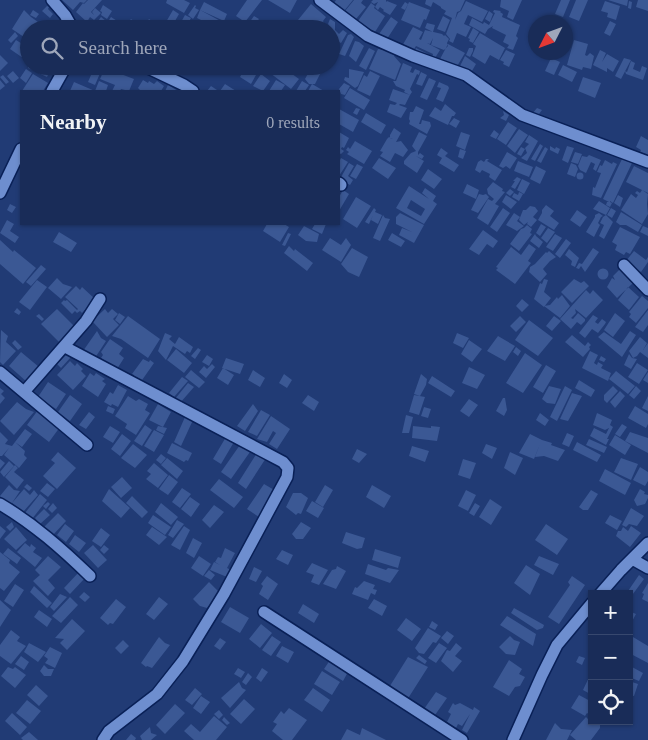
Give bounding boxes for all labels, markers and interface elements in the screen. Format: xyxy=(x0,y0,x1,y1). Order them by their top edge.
north arrow xyxy=(528,15,573,60)
search box xyxy=(20,20,340,75)
icon: search xyxy=(38,34,66,62)
text: Search here xyxy=(78,37,167,58)
text: Nearby xyxy=(40,110,107,134)
text: 0 results xyxy=(266,114,320,131)
map controls xyxy=(588,590,633,725)
button: + xyxy=(588,590,633,635)
button: − xyxy=(588,635,633,680)
button: locate xyxy=(588,680,633,725)

